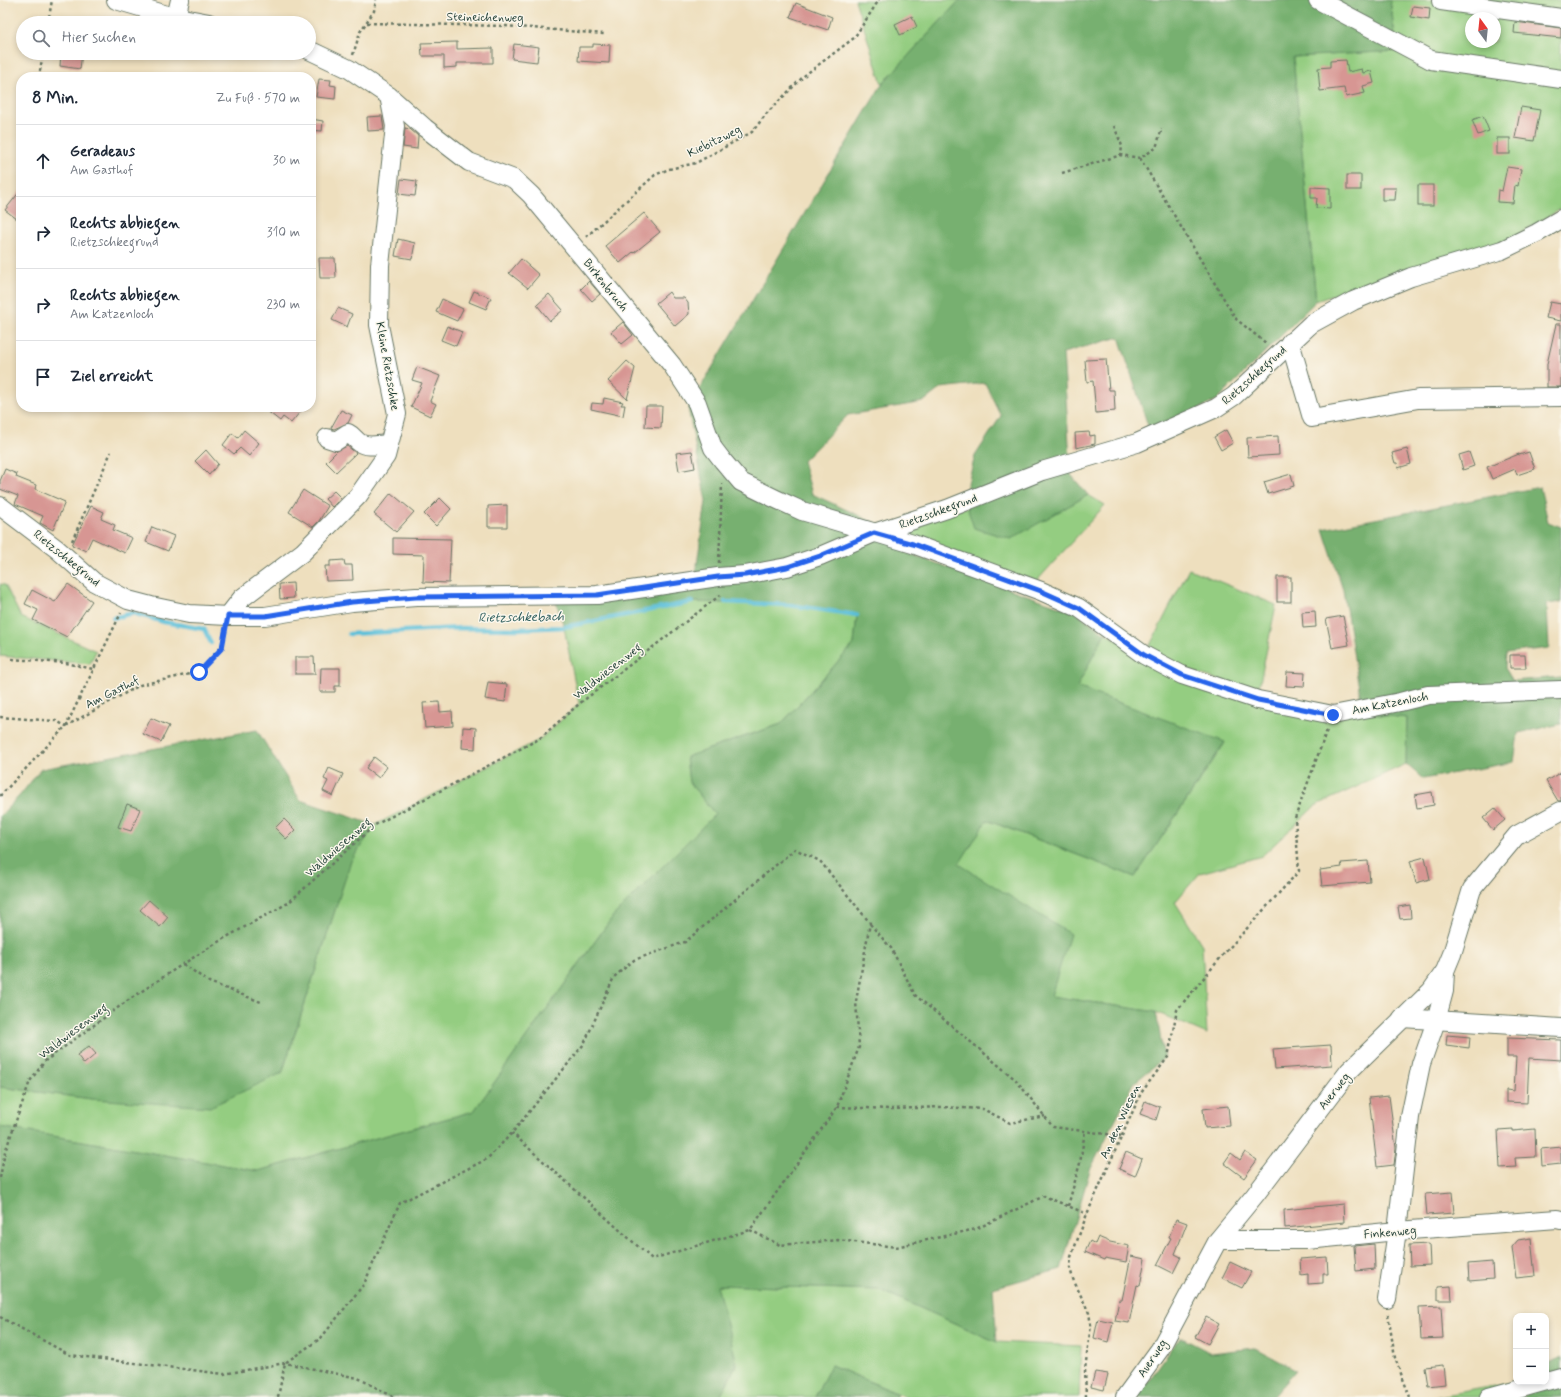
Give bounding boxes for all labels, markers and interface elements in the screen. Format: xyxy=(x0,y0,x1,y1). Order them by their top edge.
street label: Steineichenweg xyxy=(446,9,524,27)
north arrow xyxy=(1465,12,1501,48)
search box xyxy=(16,16,316,60)
icon: search xyxy=(30,27,52,49)
text: Hier suchen xyxy=(62,28,136,48)
text: 8 Min. xyxy=(32,87,78,109)
text: Zu Fuß · 570 m xyxy=(216,90,300,107)
street label: Kiebitzweg xyxy=(685,122,744,162)
text: Geradeaus xyxy=(70,142,135,162)
icon: ahead xyxy=(32,150,54,172)
text: 30 m xyxy=(273,152,300,169)
text: Am Gasthof xyxy=(70,162,133,179)
text: Rechts abbiegen xyxy=(70,214,180,234)
icon: right xyxy=(32,222,54,244)
text: 310 m xyxy=(267,224,300,241)
text: Rietzschkegrund xyxy=(70,234,159,251)
street label: Birkenbruch xyxy=(579,256,632,316)
text: Rechts abbiegen xyxy=(70,286,180,306)
icon: right xyxy=(32,294,54,316)
text: 230 m xyxy=(266,296,300,313)
text: Am Katzenloch xyxy=(70,306,154,323)
street label: Kleine Rietzschke xyxy=(371,321,403,412)
street label: Rietzschkegrund xyxy=(1219,342,1291,410)
icon: arrive xyxy=(32,366,54,388)
text: Ziel erreicht xyxy=(70,367,153,387)
street label: Rietzschkegrund xyxy=(897,490,980,534)
street label: Rietzschkegrund xyxy=(29,527,103,592)
water label: Rietzschkebach xyxy=(478,608,564,627)
street label: Waldwiesenweg xyxy=(570,640,646,704)
route start xyxy=(190,663,208,681)
street label: Am Gasthof xyxy=(83,672,142,713)
street label: Am Katzenloch xyxy=(1351,689,1430,719)
route end xyxy=(1324,706,1342,724)
street label: Waldwiesenweg xyxy=(302,814,376,882)
street label: Waldwiesenweg xyxy=(36,1000,112,1064)
street label: Auerweg xyxy=(1315,1070,1354,1113)
street label: An den Wiesen xyxy=(1096,1081,1146,1162)
street label: Finkenweg xyxy=(1363,1223,1417,1243)
map controls xyxy=(1513,1313,1549,1385)
button: + xyxy=(1513,1313,1549,1349)
street label: Auerweg xyxy=(1134,1336,1171,1381)
button: − xyxy=(1513,1349,1549,1385)

